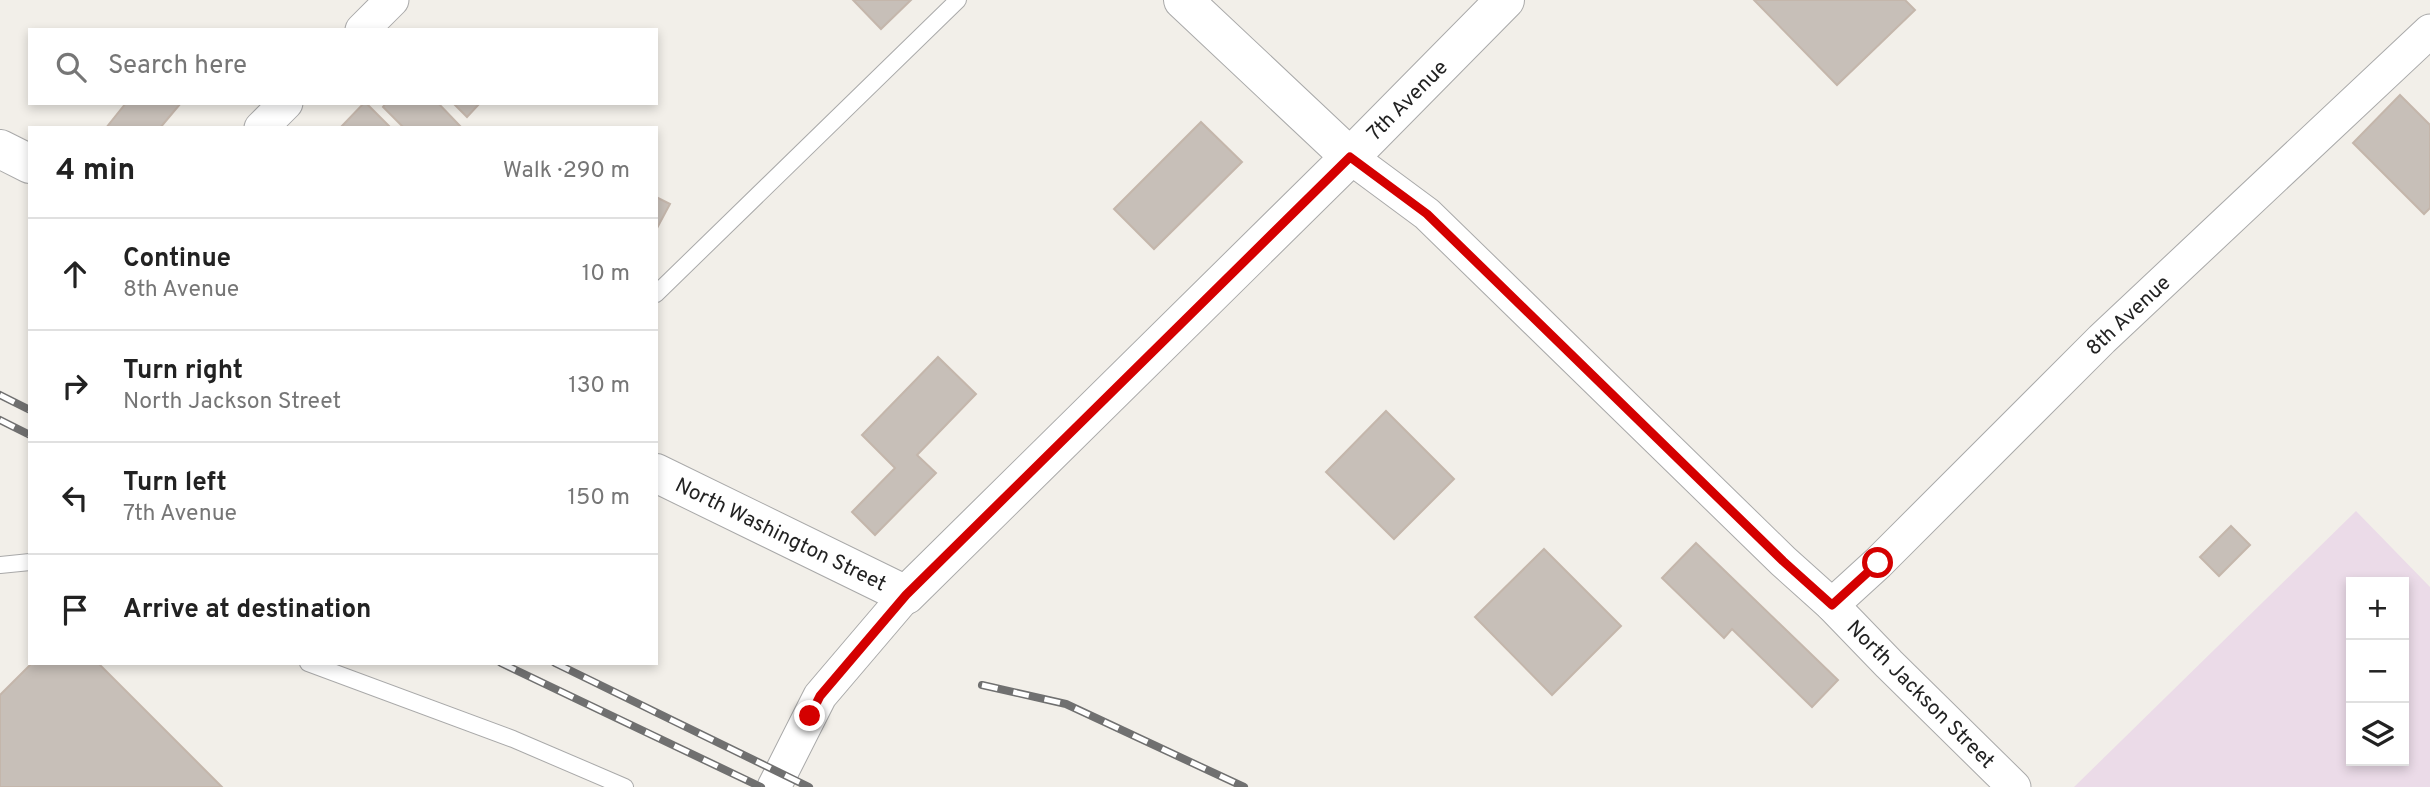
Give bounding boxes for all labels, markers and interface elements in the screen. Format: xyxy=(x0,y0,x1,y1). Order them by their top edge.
search box xyxy=(28,28,658,105)
icon: search xyxy=(52,48,90,86)
text: Search here xyxy=(108,50,247,83)
street label: 7th Avenue xyxy=(1362,55,1454,147)
text: 4 min xyxy=(56,153,135,190)
text: Walk · 290 m xyxy=(503,157,630,186)
text: Continue xyxy=(123,243,231,276)
icon: ahead xyxy=(56,255,94,293)
text: 10 m xyxy=(582,260,630,289)
street label: 8th Avenue xyxy=(2081,270,2177,362)
text: 8th Avenue xyxy=(123,276,239,305)
text: Turn right xyxy=(123,355,243,388)
icon: right xyxy=(56,367,94,405)
text: 130 m xyxy=(568,372,630,401)
text: North Jackson Street xyxy=(123,388,341,417)
text: Turn left xyxy=(123,467,227,500)
street label: North Washington Street xyxy=(670,472,890,598)
icon: left xyxy=(56,479,94,517)
text: 150 m xyxy=(568,484,630,513)
text: 7th Avenue xyxy=(123,500,237,529)
route start xyxy=(1862,547,1893,578)
map controls xyxy=(2346,577,2409,766)
button: + xyxy=(2346,577,2409,640)
icon: arrive xyxy=(56,591,94,629)
text: Arrive at destination xyxy=(123,594,371,627)
street label: North Jackson Street xyxy=(1840,615,2000,775)
button: − xyxy=(2346,640,2409,703)
route end xyxy=(794,700,825,731)
button: layers xyxy=(2346,703,2409,766)

